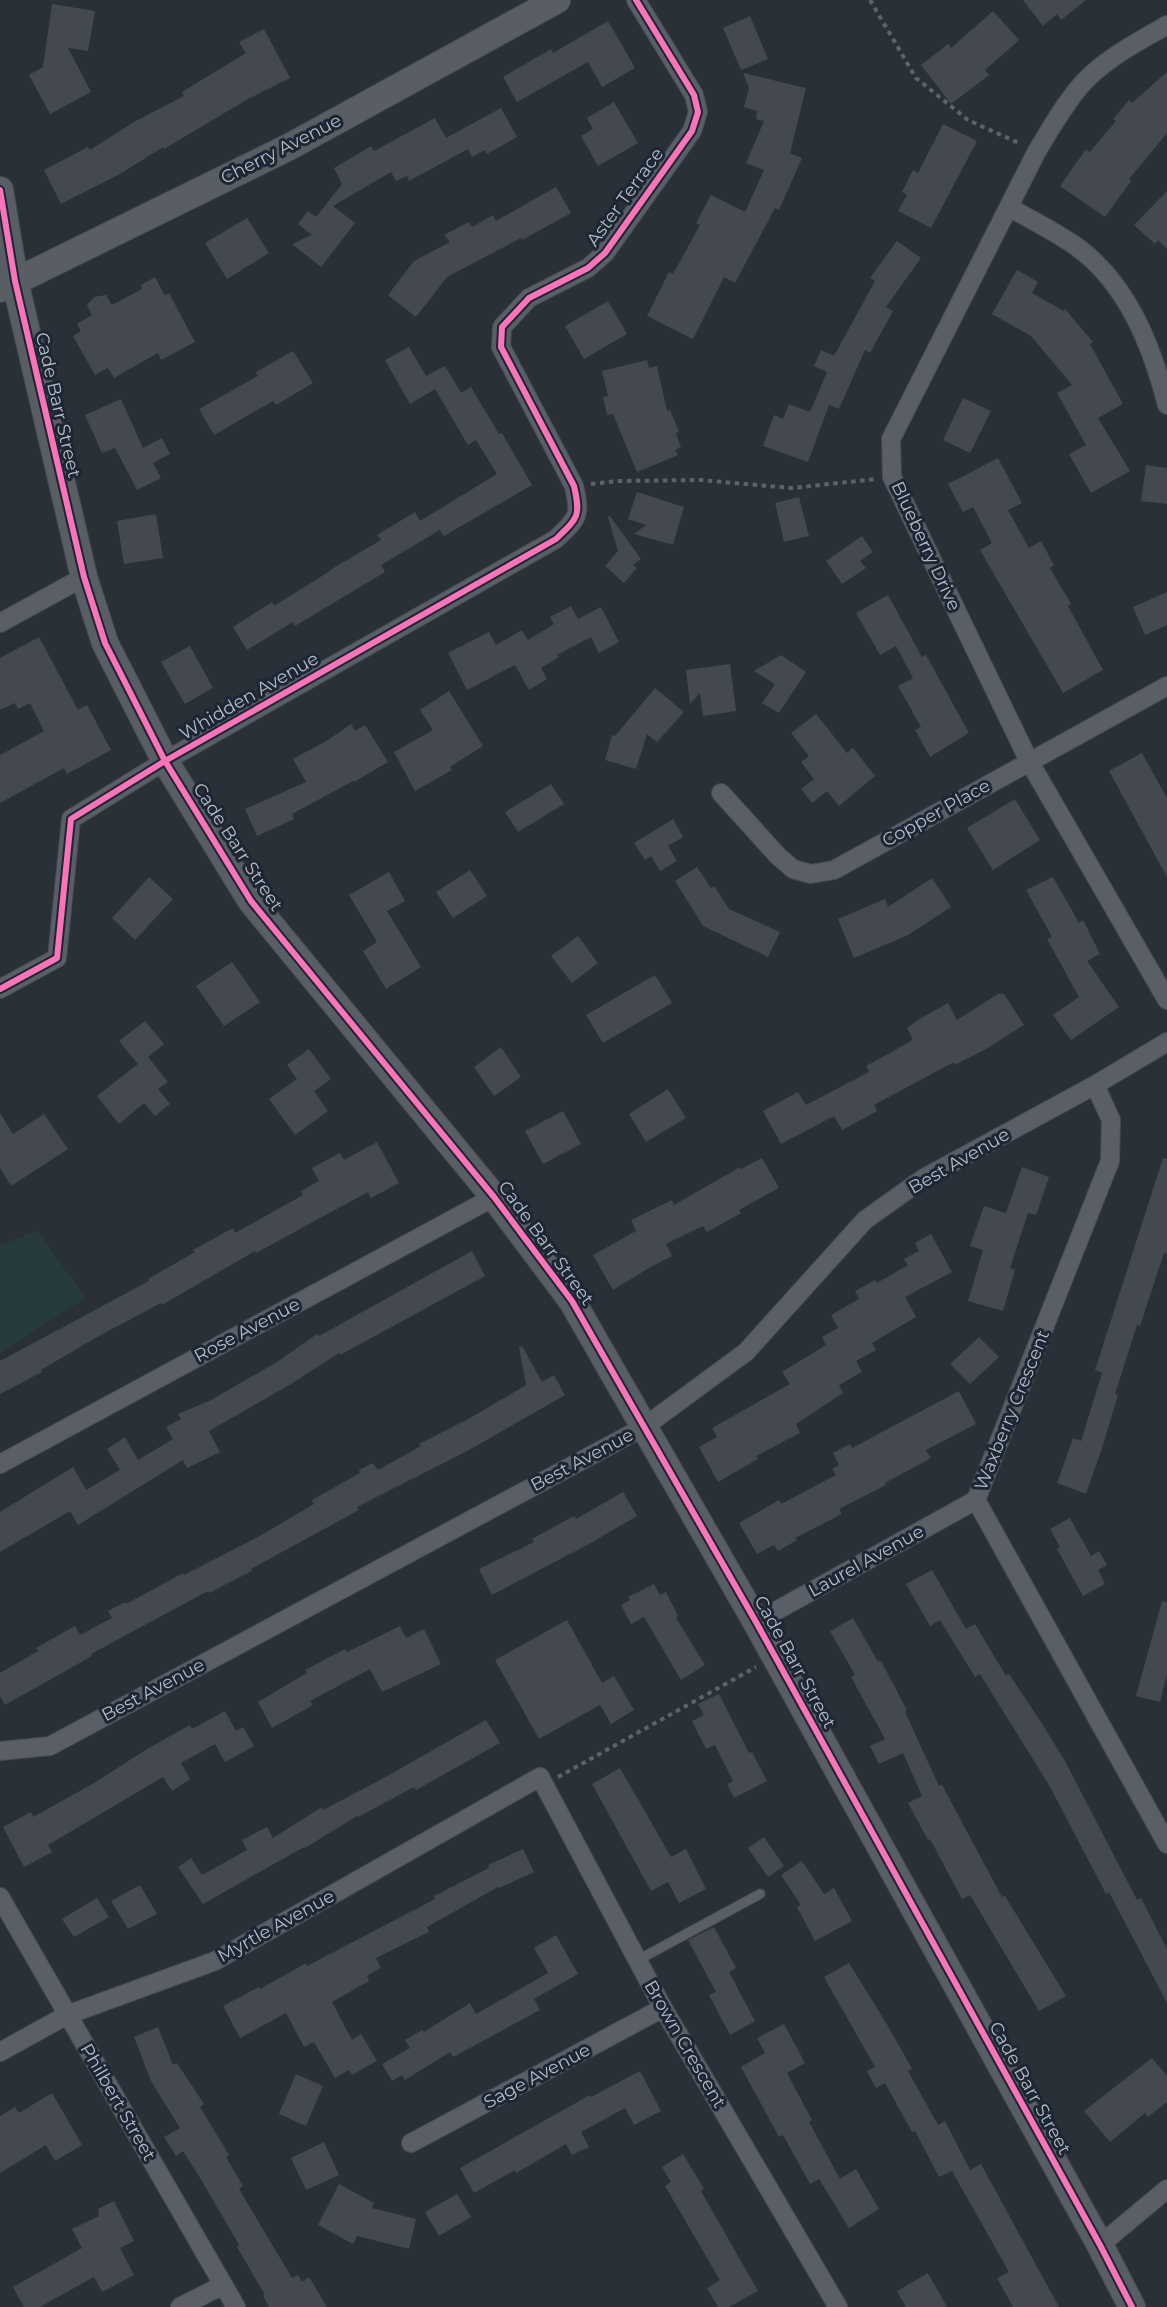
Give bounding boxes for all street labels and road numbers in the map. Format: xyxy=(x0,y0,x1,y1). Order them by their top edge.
street label: Cherry Avenue xyxy=(217,109,345,189)
street label: Aster Terrace xyxy=(582,143,668,251)
street label: Cade Barr Street xyxy=(31,330,85,480)
street label: Blueberry Drive xyxy=(886,478,966,614)
street label: Whidden Avenue xyxy=(176,647,322,745)
street label: Copper Place xyxy=(878,774,994,852)
street label: Cade Barr Street xyxy=(188,779,288,915)
street label: Best Avenue xyxy=(904,1123,1014,1199)
street label: Cade Barr Street xyxy=(493,1176,599,1310)
street label: Rose Avenue xyxy=(190,1293,304,1367)
street label: Waxberry Crescent xyxy=(970,1327,1054,1493)
street label: Best Avenue xyxy=(527,1424,637,1496)
street label: Laurel Avenue xyxy=(804,1520,928,1602)
street label: Cade Barr Street xyxy=(749,1592,841,1732)
street label: Best Avenue xyxy=(98,1654,208,1726)
street label: Myrtle Avenue xyxy=(214,1885,338,1967)
street label: Brown Crescent xyxy=(639,1976,731,2112)
street label: Cade Barr Street xyxy=(984,2018,1076,2158)
street label: Philbert Street xyxy=(76,2039,160,2165)
street label: Sage Avenue xyxy=(480,2039,594,2113)

